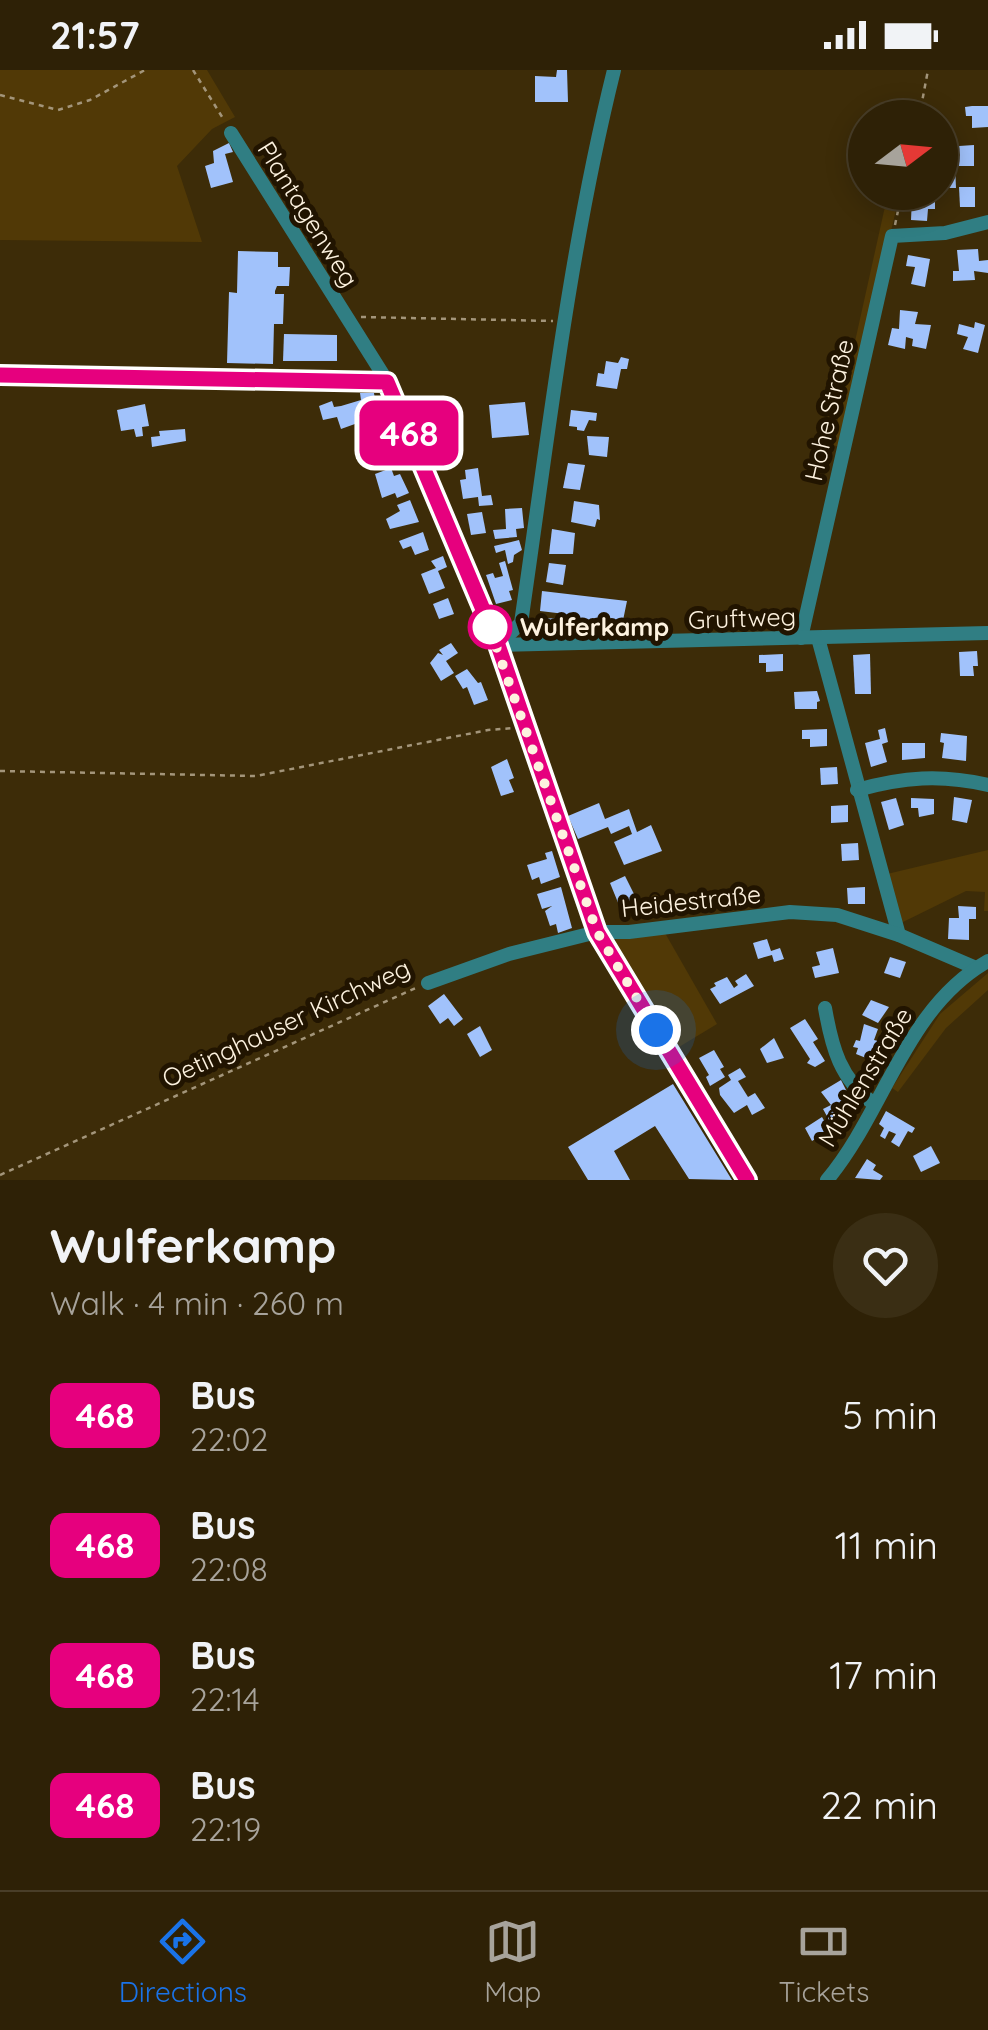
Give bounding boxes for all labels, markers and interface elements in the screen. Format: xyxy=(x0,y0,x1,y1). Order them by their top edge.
text: 21:57 xyxy=(50,11,140,59)
north arrow xyxy=(848,100,958,210)
map controls xyxy=(848,100,958,210)
street label: Plantagenweg xyxy=(251,135,366,292)
street label: Hohe Straße xyxy=(797,336,860,484)
line badge: 468 xyxy=(352,400,466,466)
text: 468 xyxy=(379,411,439,455)
street label: Gruftweg xyxy=(687,600,797,635)
marker: Wulferkamp xyxy=(469,606,511,648)
place label: Wulferkamp xyxy=(520,611,669,642)
street label: Heidestraße xyxy=(619,878,763,923)
street label: Oetinghauser Kirchweg xyxy=(157,951,415,1094)
street label: Mühlenstraße xyxy=(811,1001,918,1152)
your location xyxy=(631,1005,681,1055)
button: heart xyxy=(833,1213,938,1318)
text: Wulferkamp xyxy=(50,1215,336,1275)
text: Walk · 4 min · 260 m xyxy=(50,1283,344,1323)
text: Bus xyxy=(190,1371,256,1419)
text: 5 min xyxy=(842,1391,938,1439)
text: 468 xyxy=(75,1393,135,1437)
text: 22:02 xyxy=(190,1419,268,1459)
text: Bus xyxy=(190,1501,256,1549)
text: 11 min xyxy=(835,1521,938,1569)
text: 468 xyxy=(75,1523,135,1567)
text: 22:08 xyxy=(190,1549,268,1589)
text: Bus xyxy=(190,1631,256,1679)
text: 17 min xyxy=(829,1651,938,1699)
text: 468 xyxy=(75,1653,135,1697)
text: 22:14 xyxy=(190,1679,260,1719)
text: Bus xyxy=(190,1761,256,1809)
text: 22 min xyxy=(821,1781,938,1829)
text: 468 xyxy=(75,1783,135,1827)
text: 22:19 xyxy=(190,1809,261,1849)
tab: Directions xyxy=(119,1914,247,2009)
tab: Map xyxy=(484,1914,541,2009)
tab: Tickets xyxy=(779,1914,869,2009)

